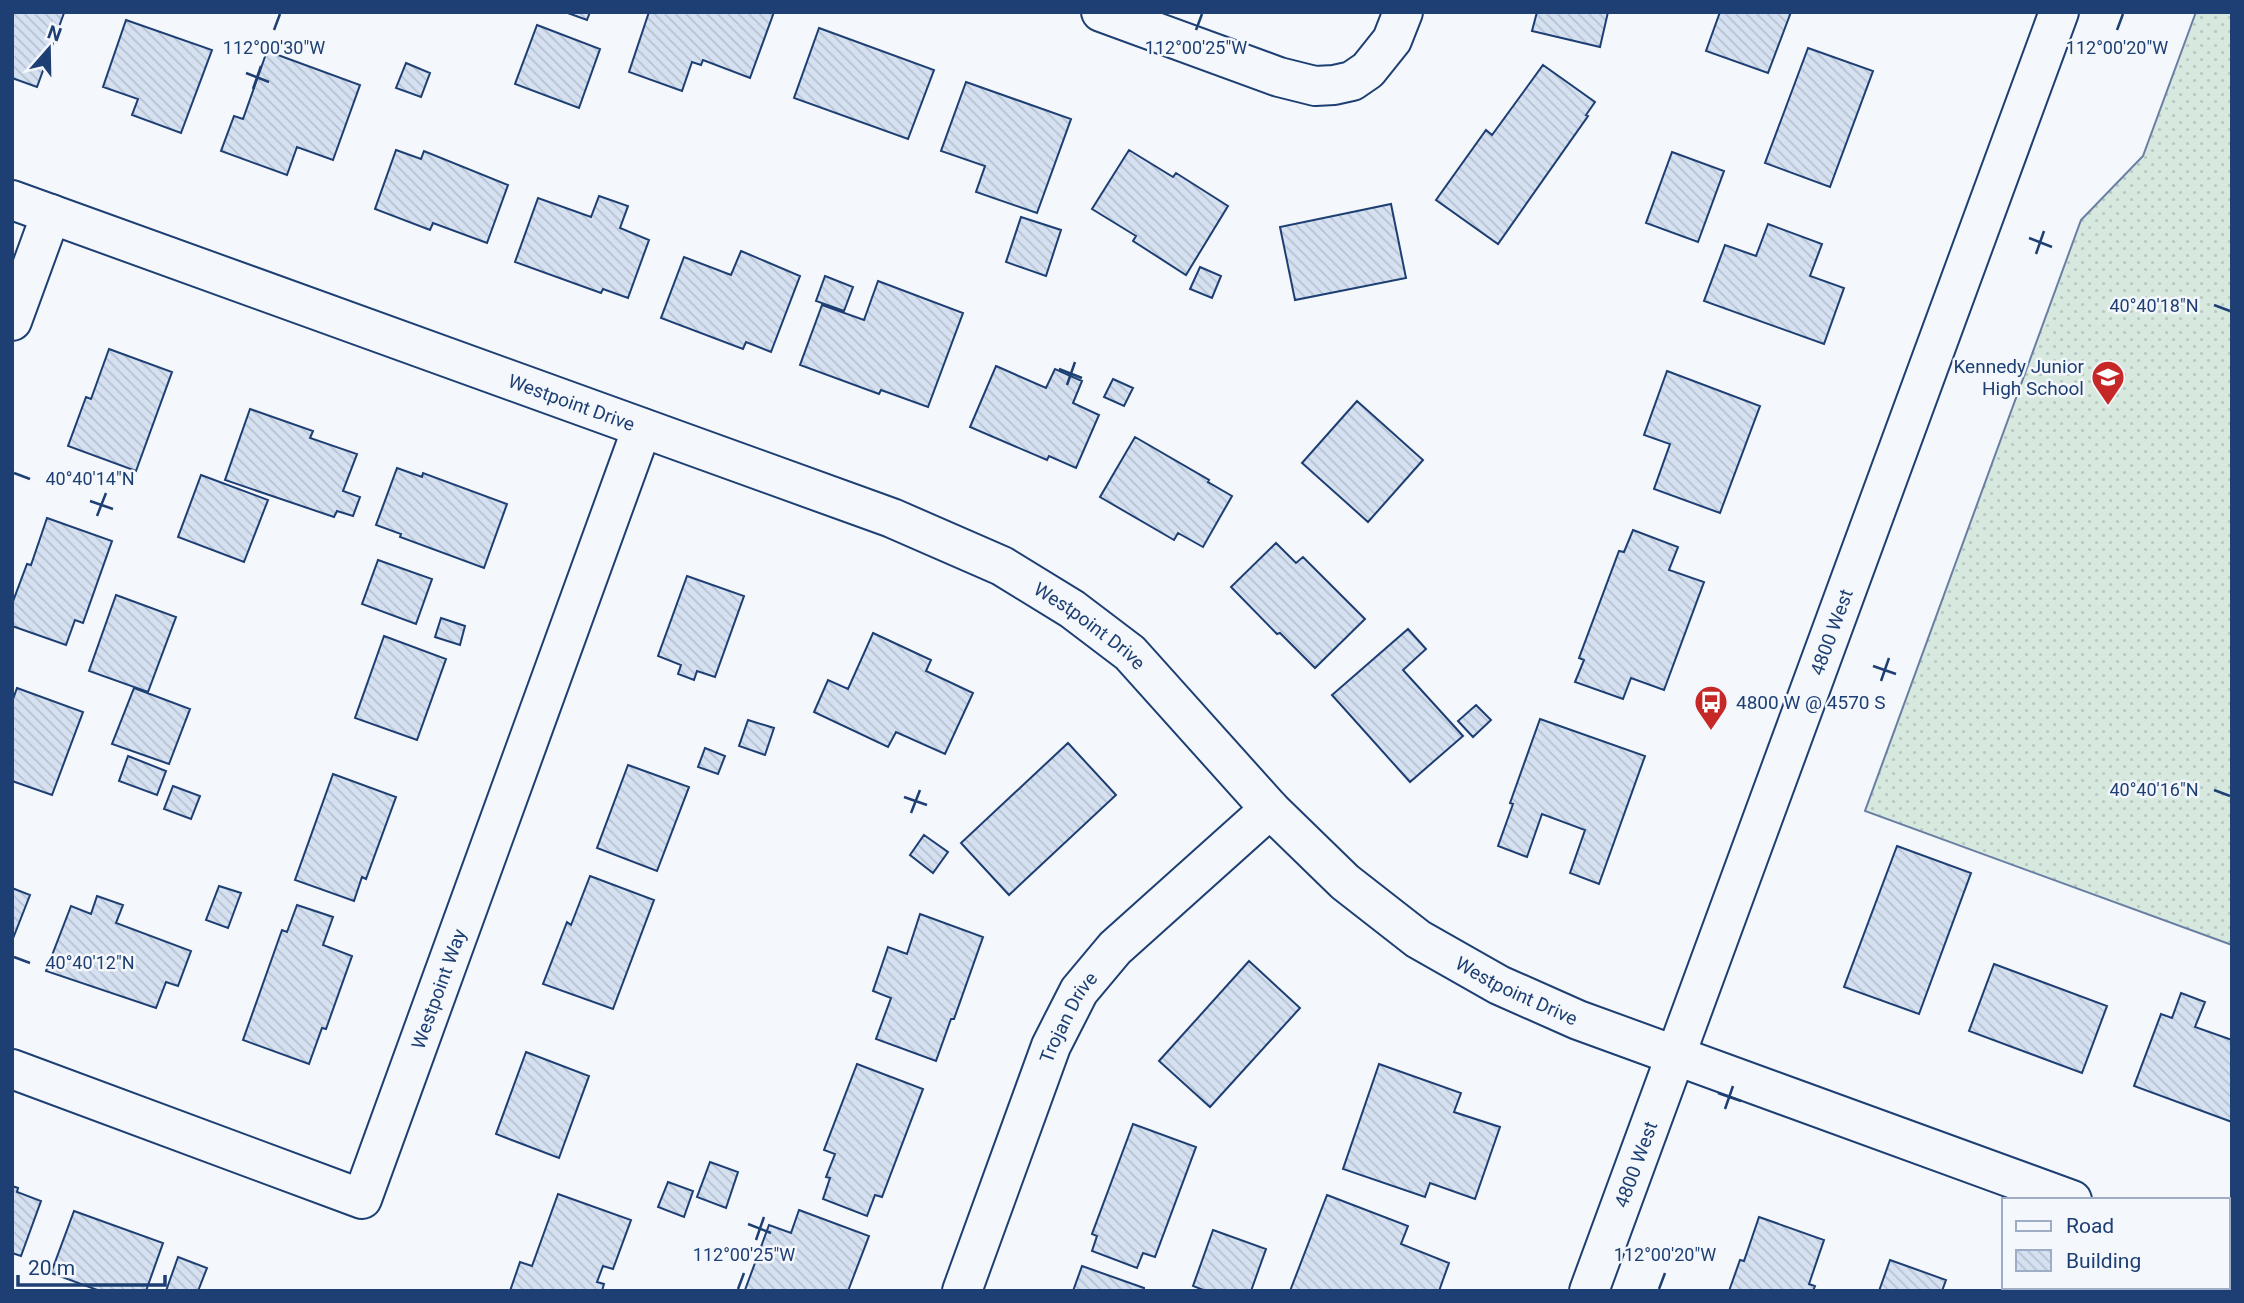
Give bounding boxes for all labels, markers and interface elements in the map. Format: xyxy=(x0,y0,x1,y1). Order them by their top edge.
north arrow xyxy=(14,14,84,84)
text: N xyxy=(44,20,65,47)
text: 112°00'30"W xyxy=(223,37,325,58)
text: 112°00'25"W xyxy=(1145,37,1247,58)
text: 112°00'20"W xyxy=(2066,37,2168,58)
text: 40°40'18"N xyxy=(2109,295,2199,316)
place label: Kennedy Junior High School xyxy=(1953,355,2085,400)
school or university icon: Kennedy Junior High School xyxy=(2089,358,2127,407)
street label: Westpoint Drive xyxy=(505,369,638,436)
text: 40°40'14"N xyxy=(45,468,135,489)
street label: Westpoint Drive xyxy=(1030,577,1150,674)
street label: 4800 West xyxy=(1805,586,1857,678)
bus stop icon: 4800 W @ 4570 S xyxy=(1692,683,1730,732)
place label: 4800 W @ 4570 S xyxy=(1736,691,1885,714)
text: 40°40'16"N xyxy=(2109,779,2199,800)
street label: Westpoint Way xyxy=(406,926,471,1052)
street label: Westpoint Drive xyxy=(1451,951,1581,1030)
text: 40°40'12"N xyxy=(45,952,135,973)
street label: Trojan Drive xyxy=(1034,967,1102,1066)
street label: 4800 West xyxy=(1609,1118,1662,1211)
legend xyxy=(2002,1198,2230,1289)
text: Road xyxy=(2066,1214,2114,1238)
scale bar xyxy=(18,1244,164,1288)
text: 112°00'25"W xyxy=(693,1244,795,1265)
text: 112°00'20"W xyxy=(1614,1244,1716,1265)
text: Building xyxy=(2066,1249,2141,1273)
text: 20 m xyxy=(28,1256,75,1280)

